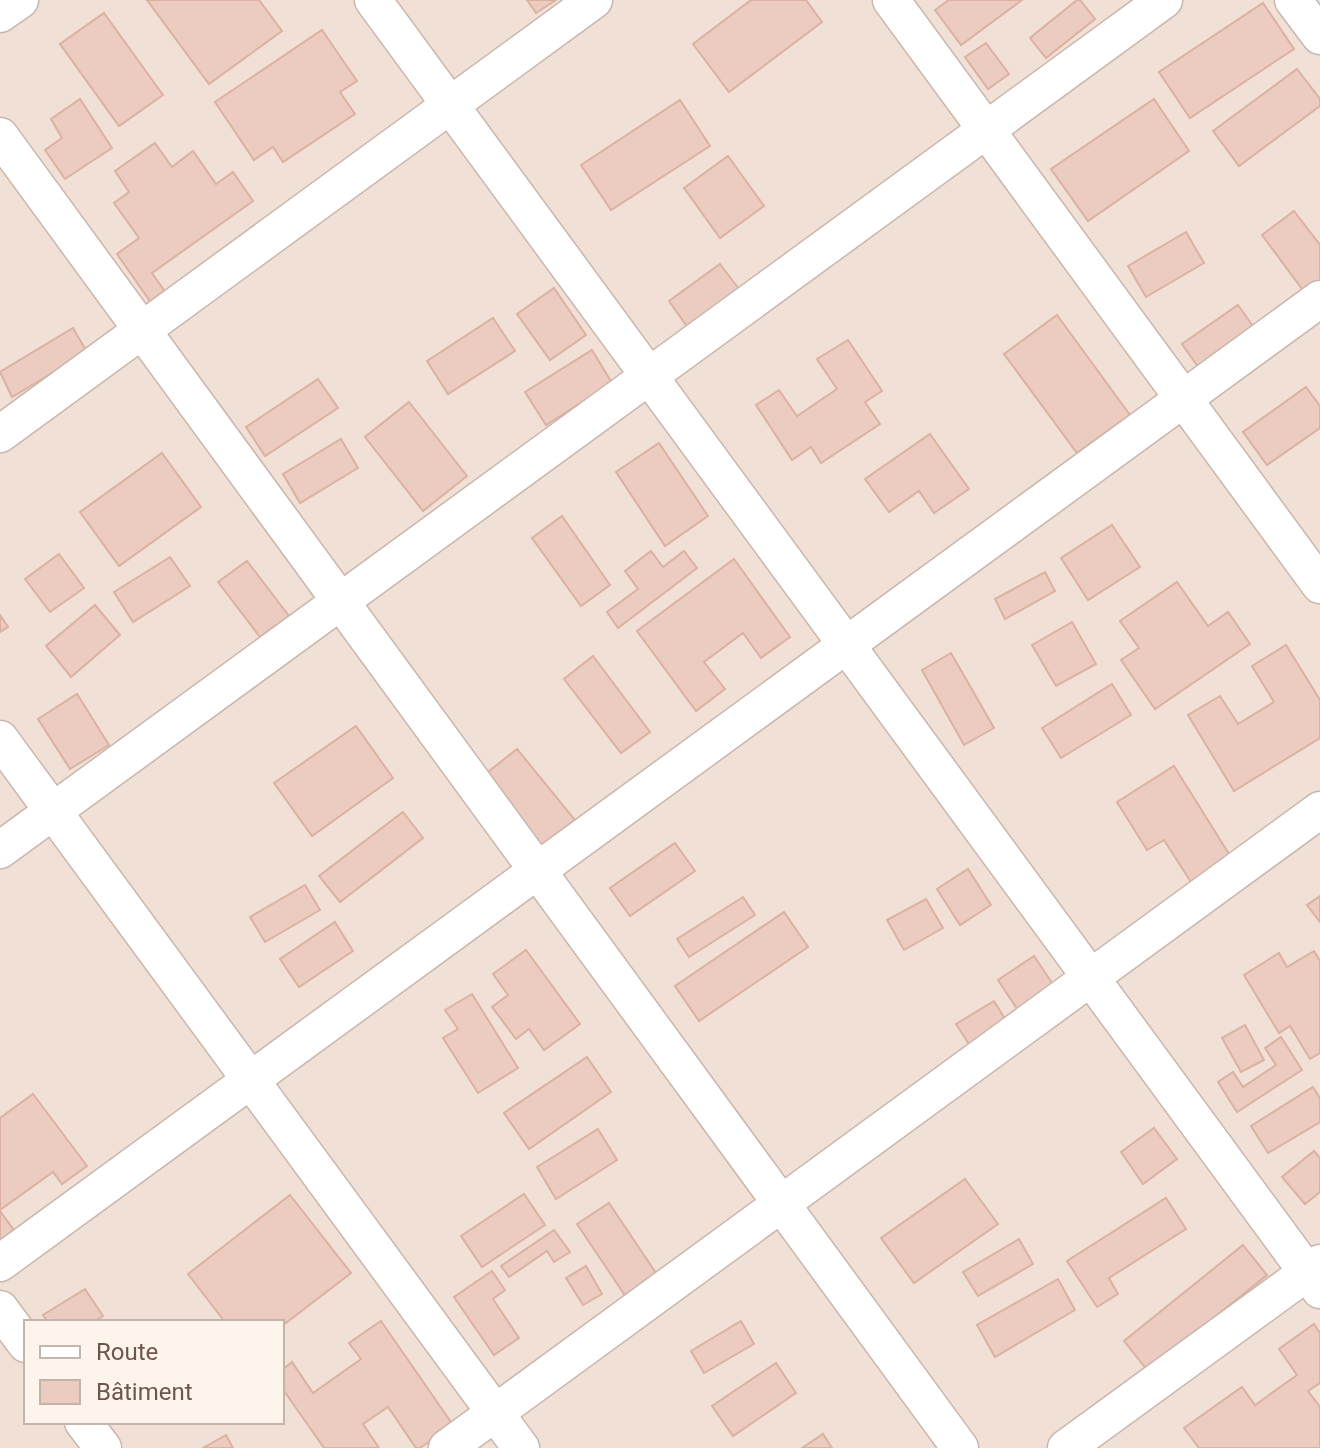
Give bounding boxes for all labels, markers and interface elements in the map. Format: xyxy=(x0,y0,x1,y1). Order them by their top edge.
legend xyxy=(24,1320,284,1424)
text: Route xyxy=(96,1338,158,1366)
text: Bâtiment xyxy=(96,1378,193,1406)

